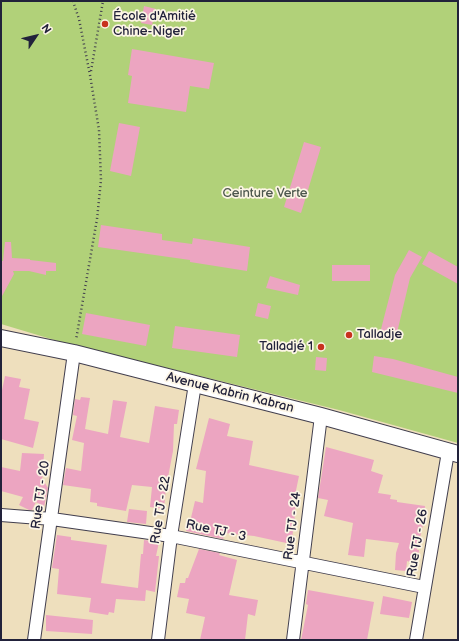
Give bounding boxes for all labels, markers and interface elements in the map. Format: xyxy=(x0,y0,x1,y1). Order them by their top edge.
place label: École d'Amitié Chine-Niger xyxy=(113,9,196,40)
north arrow xyxy=(16,16,56,56)
marker: École d'Amitié Chine-Niger xyxy=(100,19,110,29)
text: N xyxy=(39,22,54,36)
park label: Ceinture Verte xyxy=(222,186,308,202)
place label: Talladje xyxy=(357,327,402,343)
marker: Talladje xyxy=(344,330,354,340)
place label: Talladjé 1 xyxy=(259,339,313,355)
marker: Talladjé 1 xyxy=(316,342,326,352)
street label: Avenue Kabrin Kabran xyxy=(165,370,295,416)
street label: Rue TJ - 20 xyxy=(28,460,54,530)
street label: Rue TJ - 22 xyxy=(148,475,174,545)
street label: Rue TJ - 24 xyxy=(281,491,305,561)
street label: Rue TJ - 26 xyxy=(404,508,432,578)
street label: Rue TJ - 3 xyxy=(184,517,248,545)

